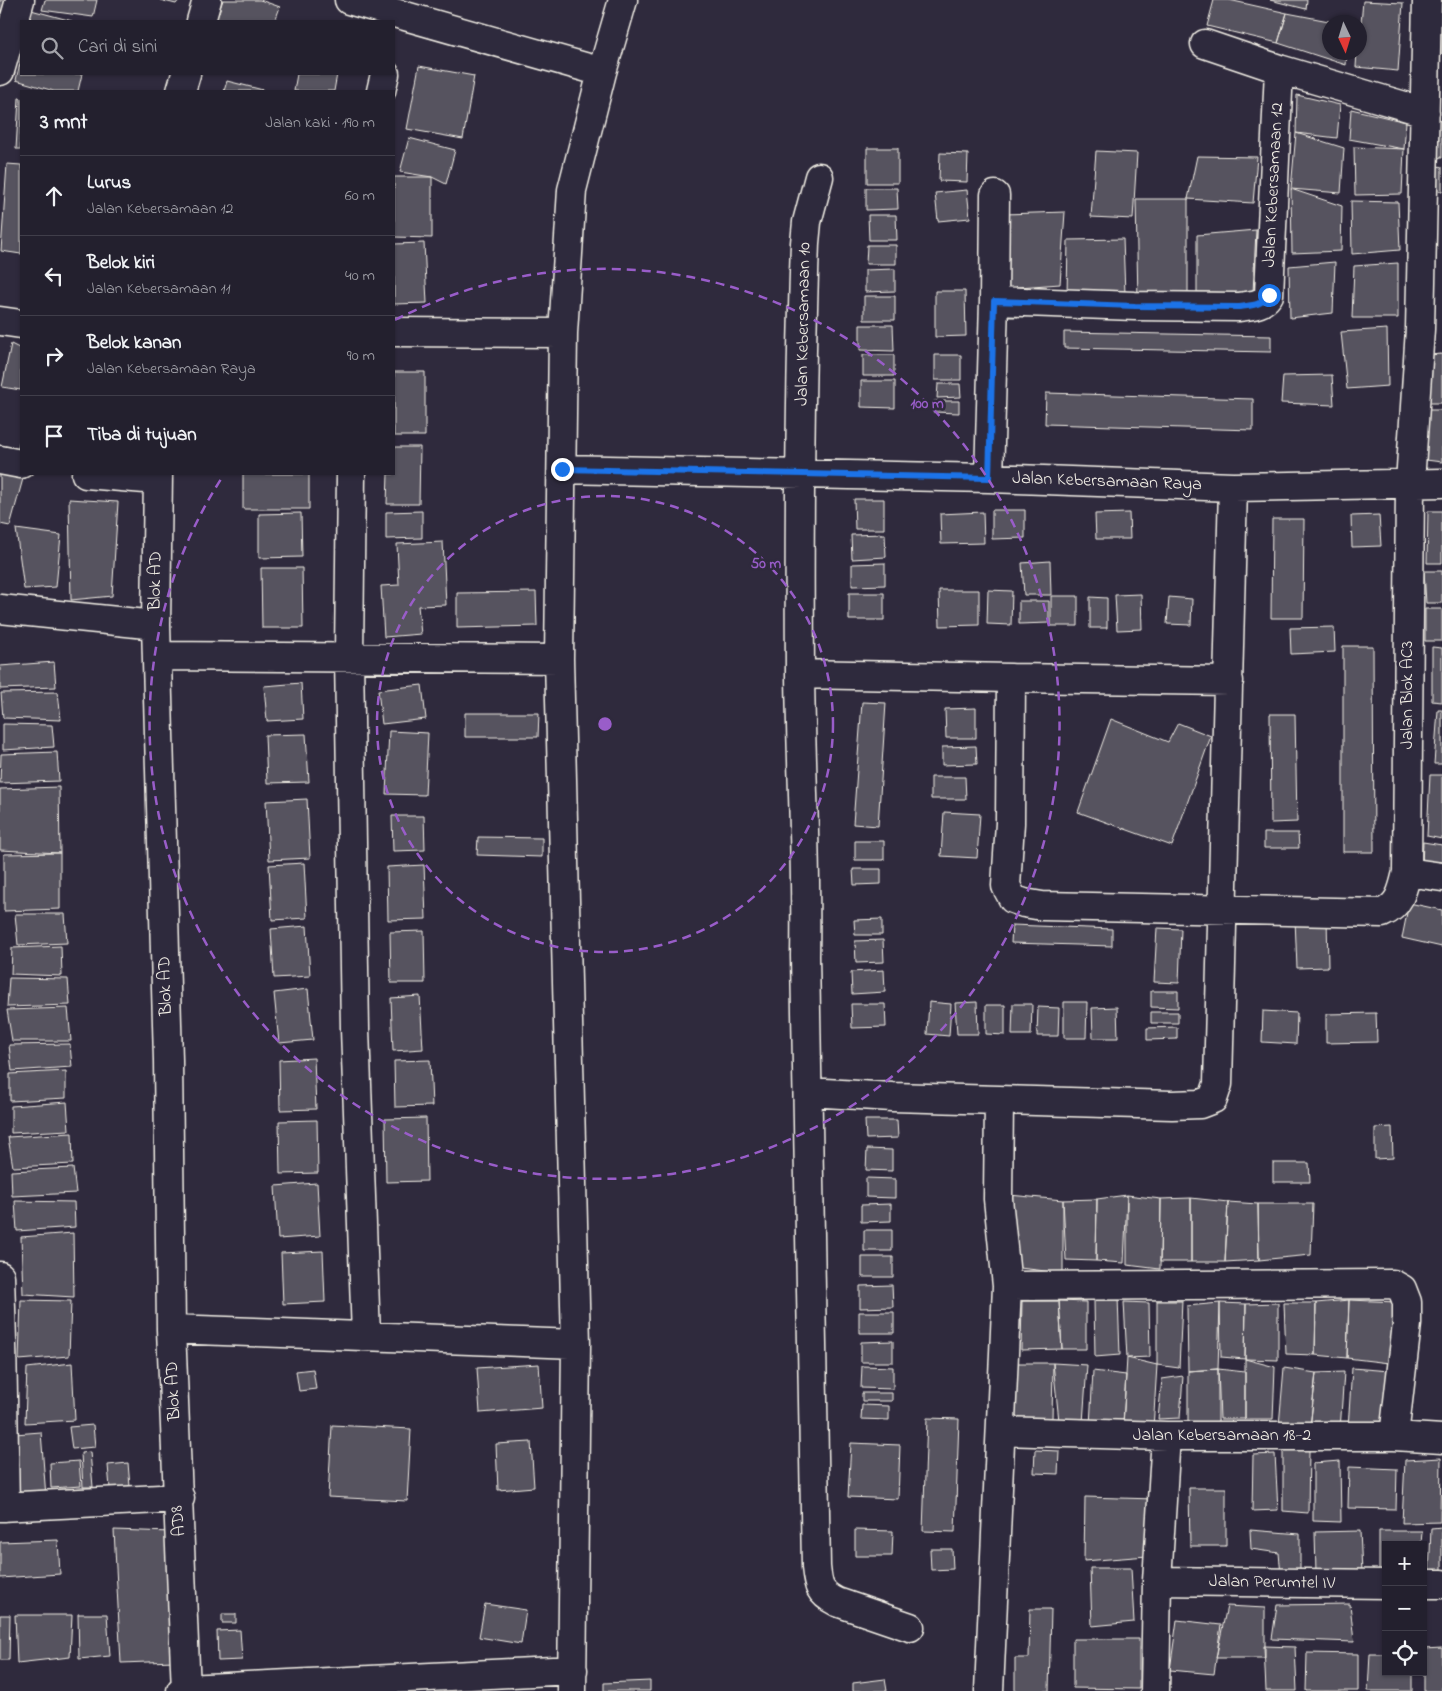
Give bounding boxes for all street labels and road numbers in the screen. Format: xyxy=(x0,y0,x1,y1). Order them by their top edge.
street label: Jalan Kebersamaan 12 xyxy=(1257,102,1291,268)
street label: Jalan Kebersamaan 10 xyxy=(790,242,818,406)
street label: Jalan Kebersamaan Raya xyxy=(1012,466,1202,498)
street label: Blok AD xyxy=(142,551,170,612)
street label: Jalan Blok AC3 xyxy=(1395,641,1421,749)
street label: Blok AD xyxy=(152,956,180,1017)
street label: Blok AD xyxy=(159,1361,189,1422)
street label: Jalan Kebersamaan 18-2 xyxy=(1133,1423,1311,1449)
street label: AD8 xyxy=(164,1504,194,1538)
street label: Jalan Perumtel IV xyxy=(1209,1569,1336,1597)

